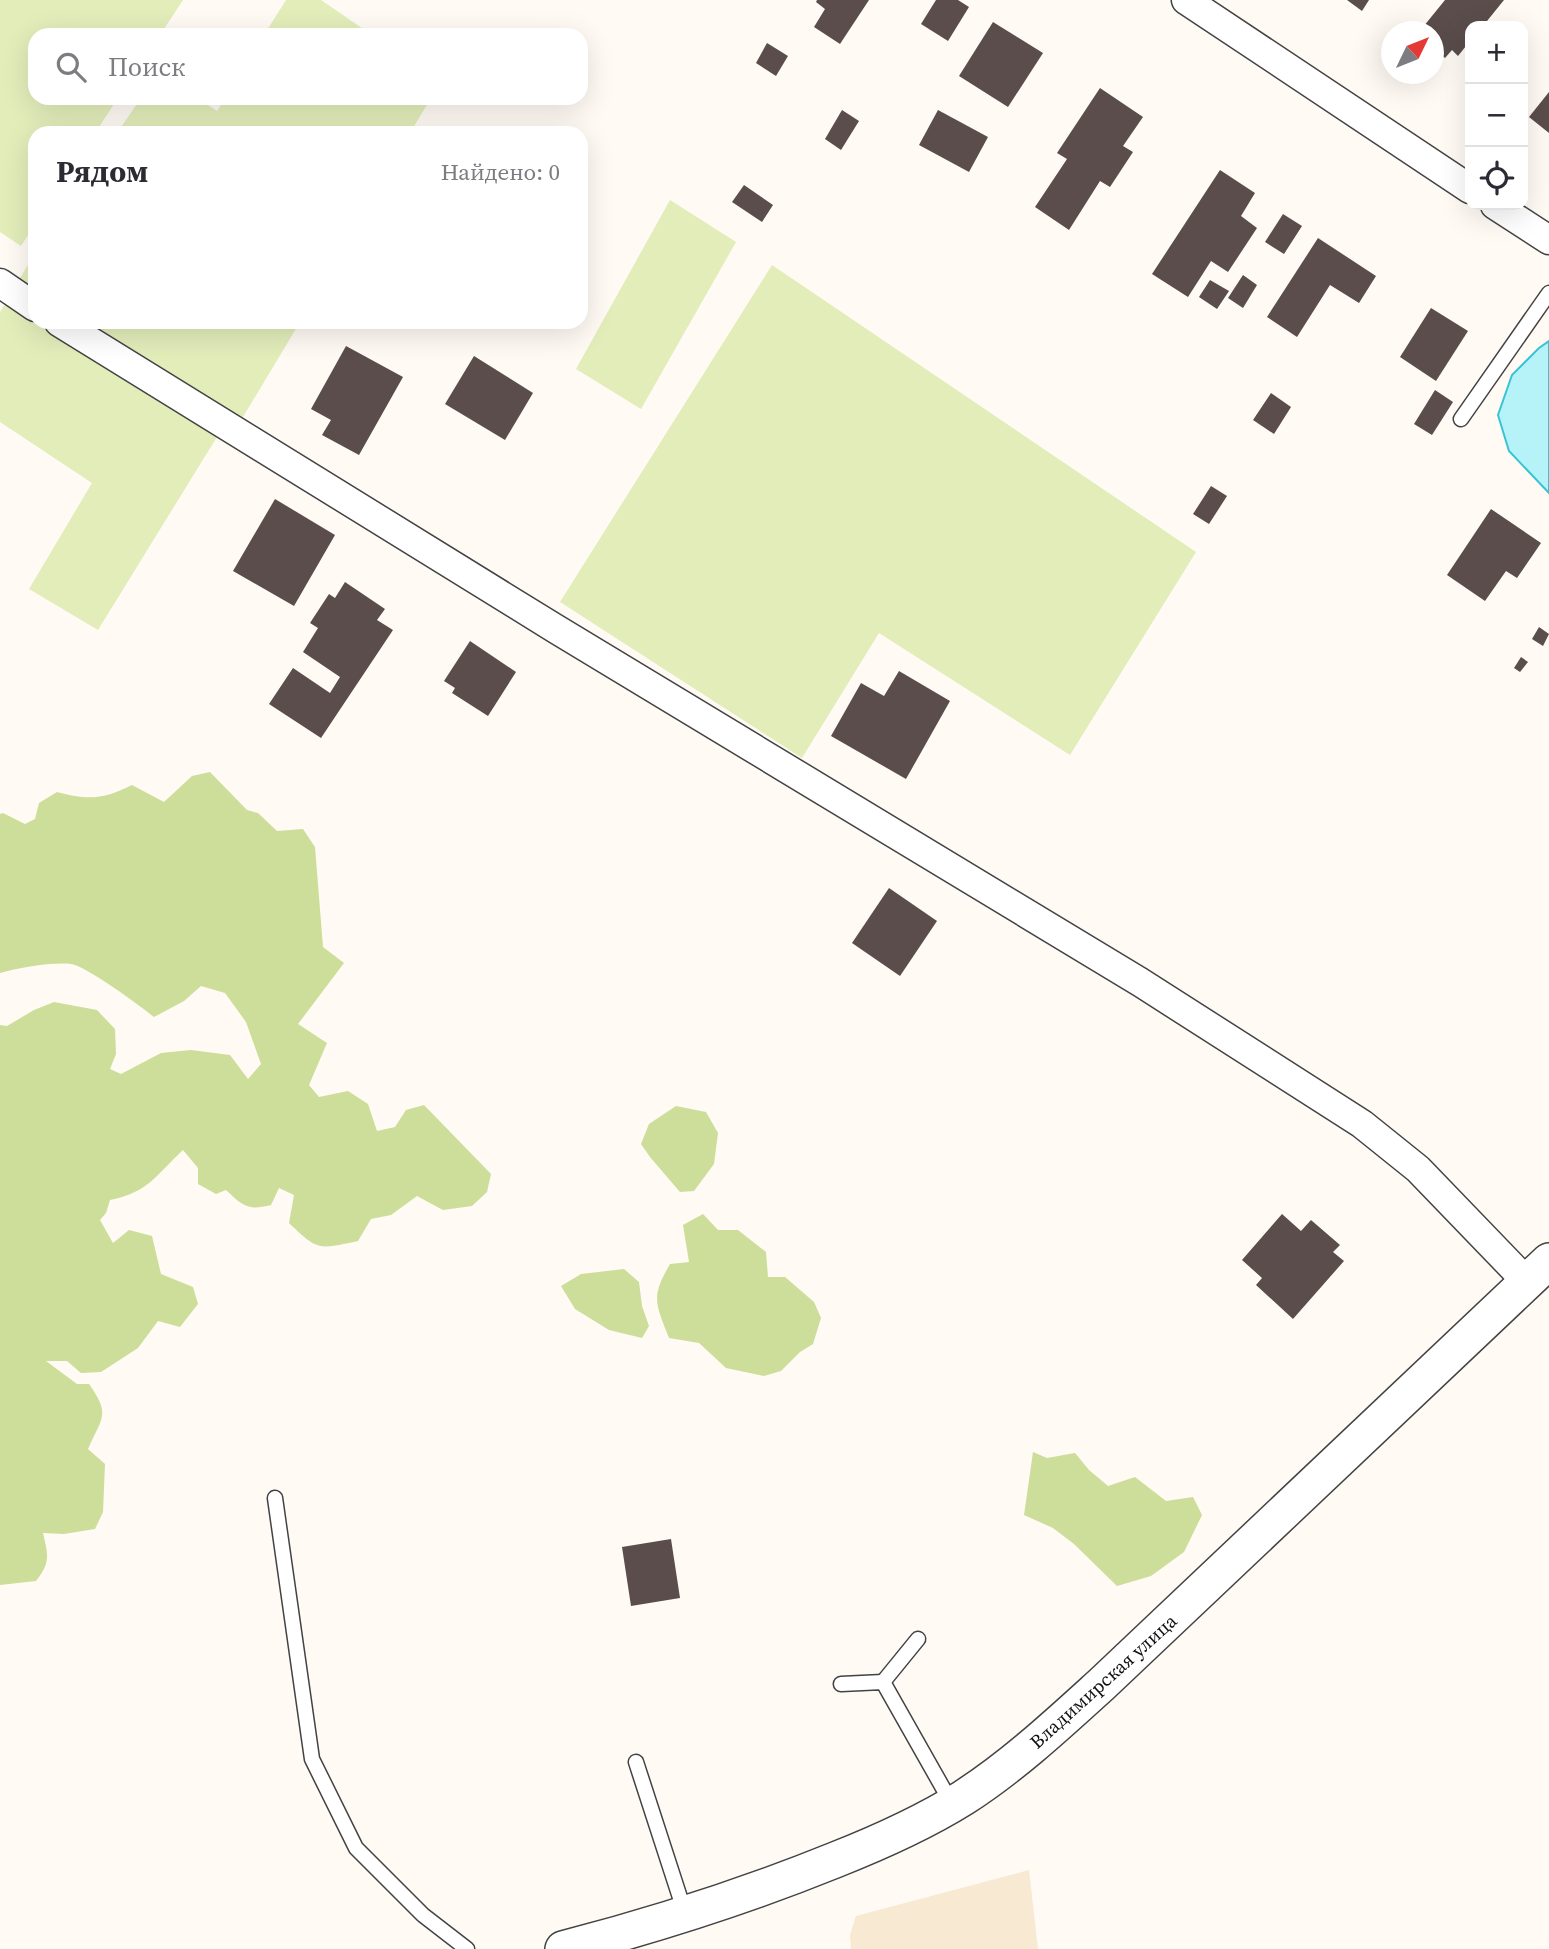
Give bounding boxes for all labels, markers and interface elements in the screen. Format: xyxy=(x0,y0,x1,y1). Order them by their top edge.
north arrow xyxy=(1381,21,1444,84)
map controls xyxy=(1465,21,1528,210)
button: + xyxy=(1465,21,1528,84)
search box xyxy=(28,28,588,105)
icon: search xyxy=(52,48,90,86)
text: Поиск xyxy=(108,49,185,85)
button: − xyxy=(1465,84,1528,147)
button: locate xyxy=(1465,147,1528,210)
text: Рядом xyxy=(56,151,148,192)
text: Найдено: 0 xyxy=(441,156,560,188)
street label: Владимирская улица xyxy=(1024,1608,1182,1754)

